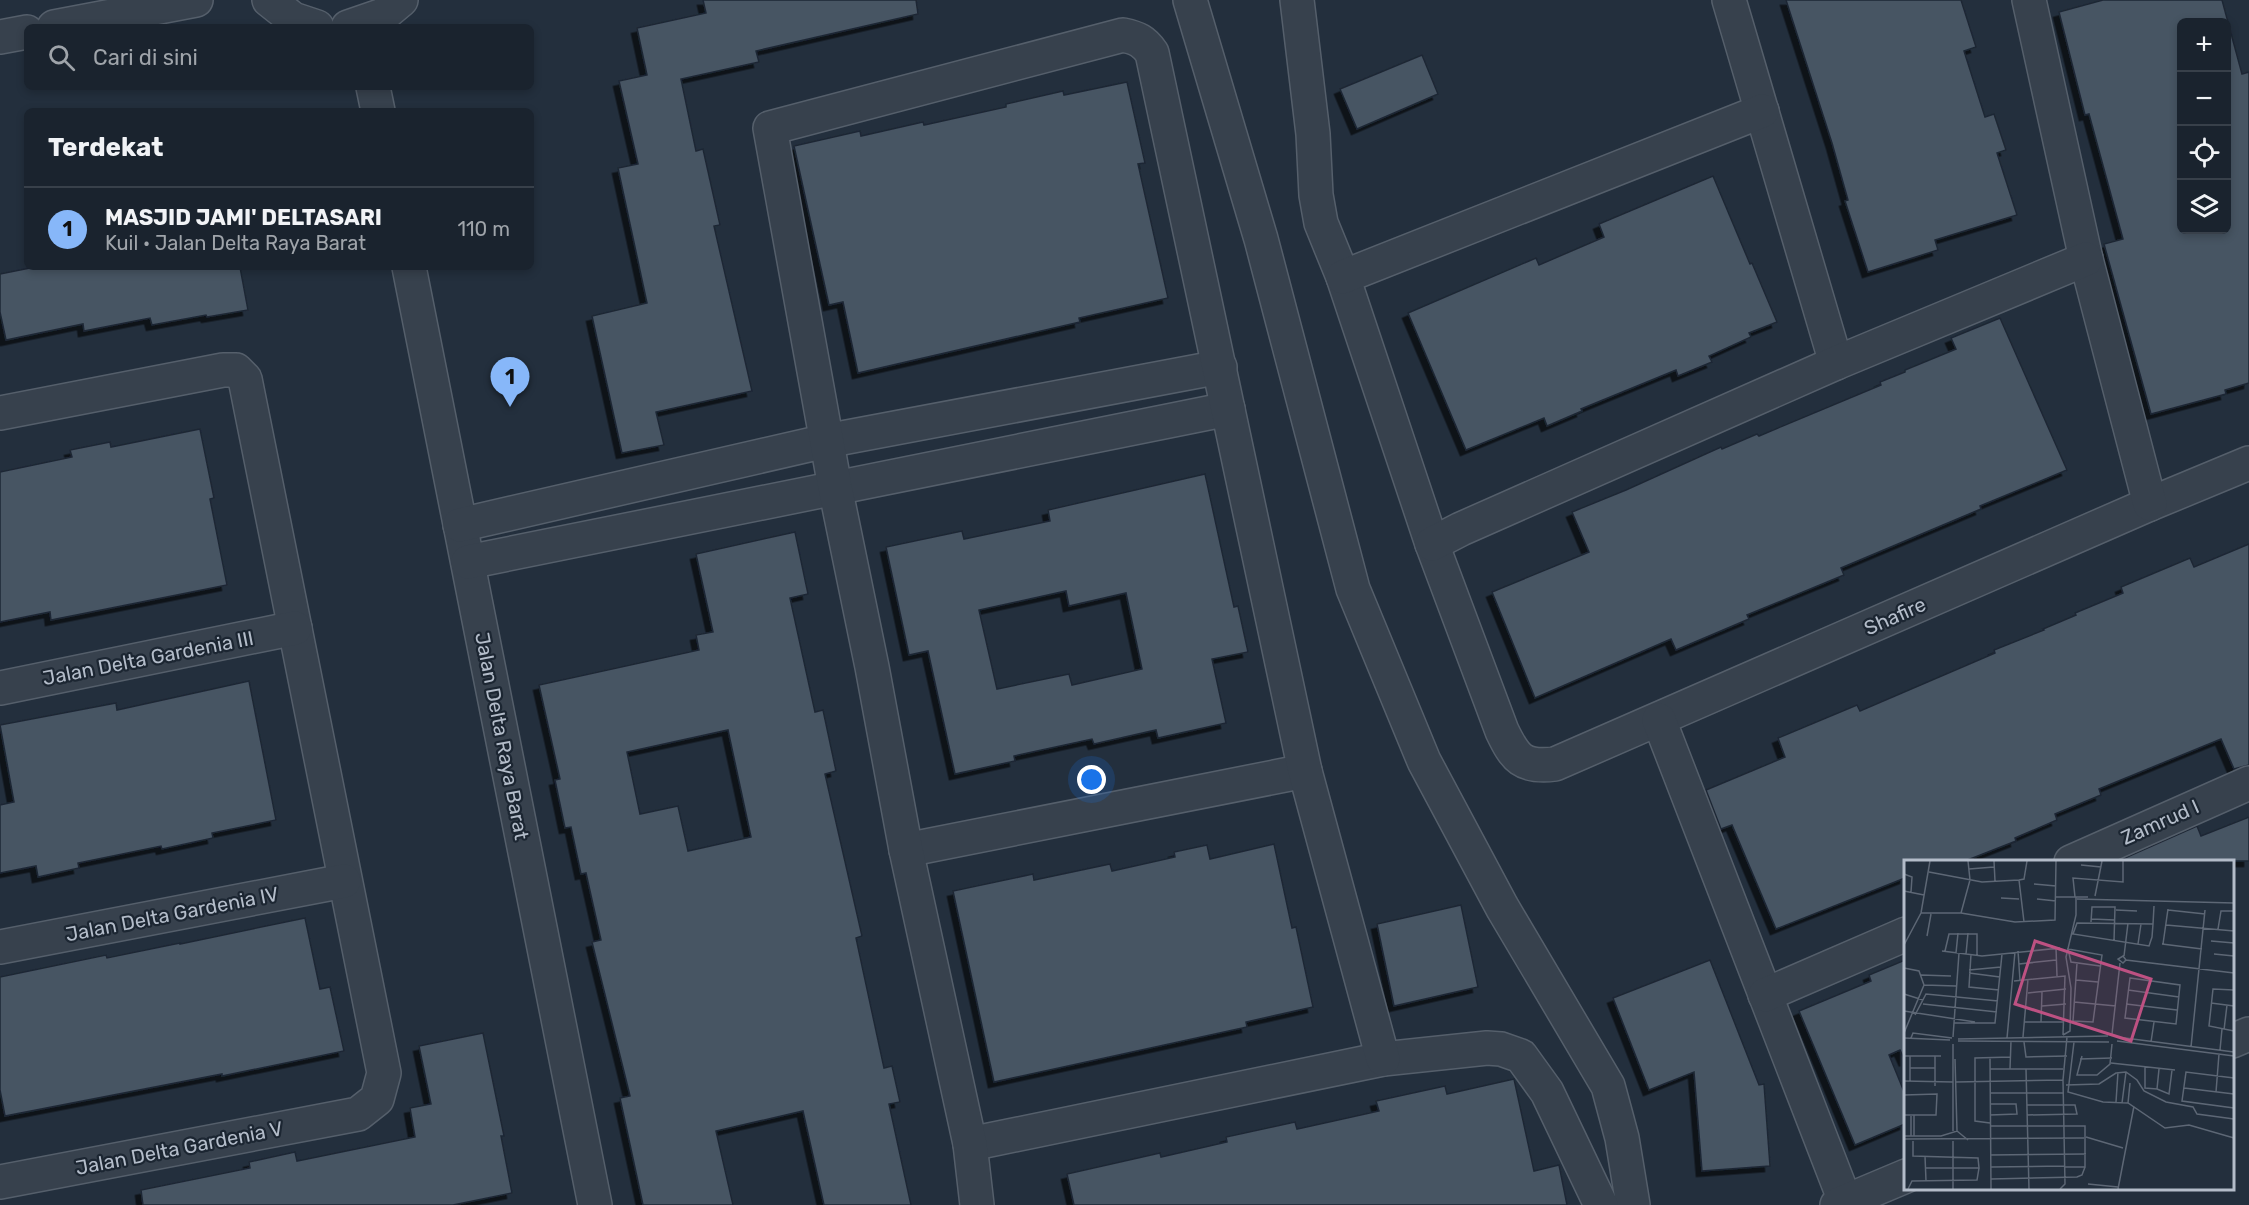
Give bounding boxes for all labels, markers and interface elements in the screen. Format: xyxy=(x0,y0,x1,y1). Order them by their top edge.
map controls xyxy=(2177,18,2231,234)
button: + xyxy=(2177,18,2231,72)
search box xyxy=(24,24,534,90)
icon: search xyxy=(45,41,78,74)
text: Cari di sini xyxy=(93,44,198,71)
button: − xyxy=(2177,72,2231,126)
button: locate xyxy=(2177,126,2231,180)
text: Terdekat xyxy=(48,132,163,163)
button: layers xyxy=(2177,180,2231,234)
text: MASJID JAMI' DELTASARI xyxy=(105,204,382,231)
text: 1 xyxy=(63,217,72,241)
text: 110 m xyxy=(458,217,510,241)
text: Kuil · Jalan Delta Raya Barat xyxy=(105,231,366,255)
pin: 1 xyxy=(490,358,530,407)
street label: Shafire xyxy=(1860,592,1930,640)
street label: Jalan Delta Gardenia III xyxy=(40,626,256,690)
street label: Jalan Delta Raya Barat xyxy=(470,630,534,842)
your location xyxy=(1077,765,1106,794)
street label: Zamrud I xyxy=(2117,794,2203,850)
inset map xyxy=(1904,860,2234,1190)
street label: Jalan Delta Gardenia IV xyxy=(63,882,281,946)
street label: Jalan Delta Gardenia V xyxy=(73,1116,285,1180)

